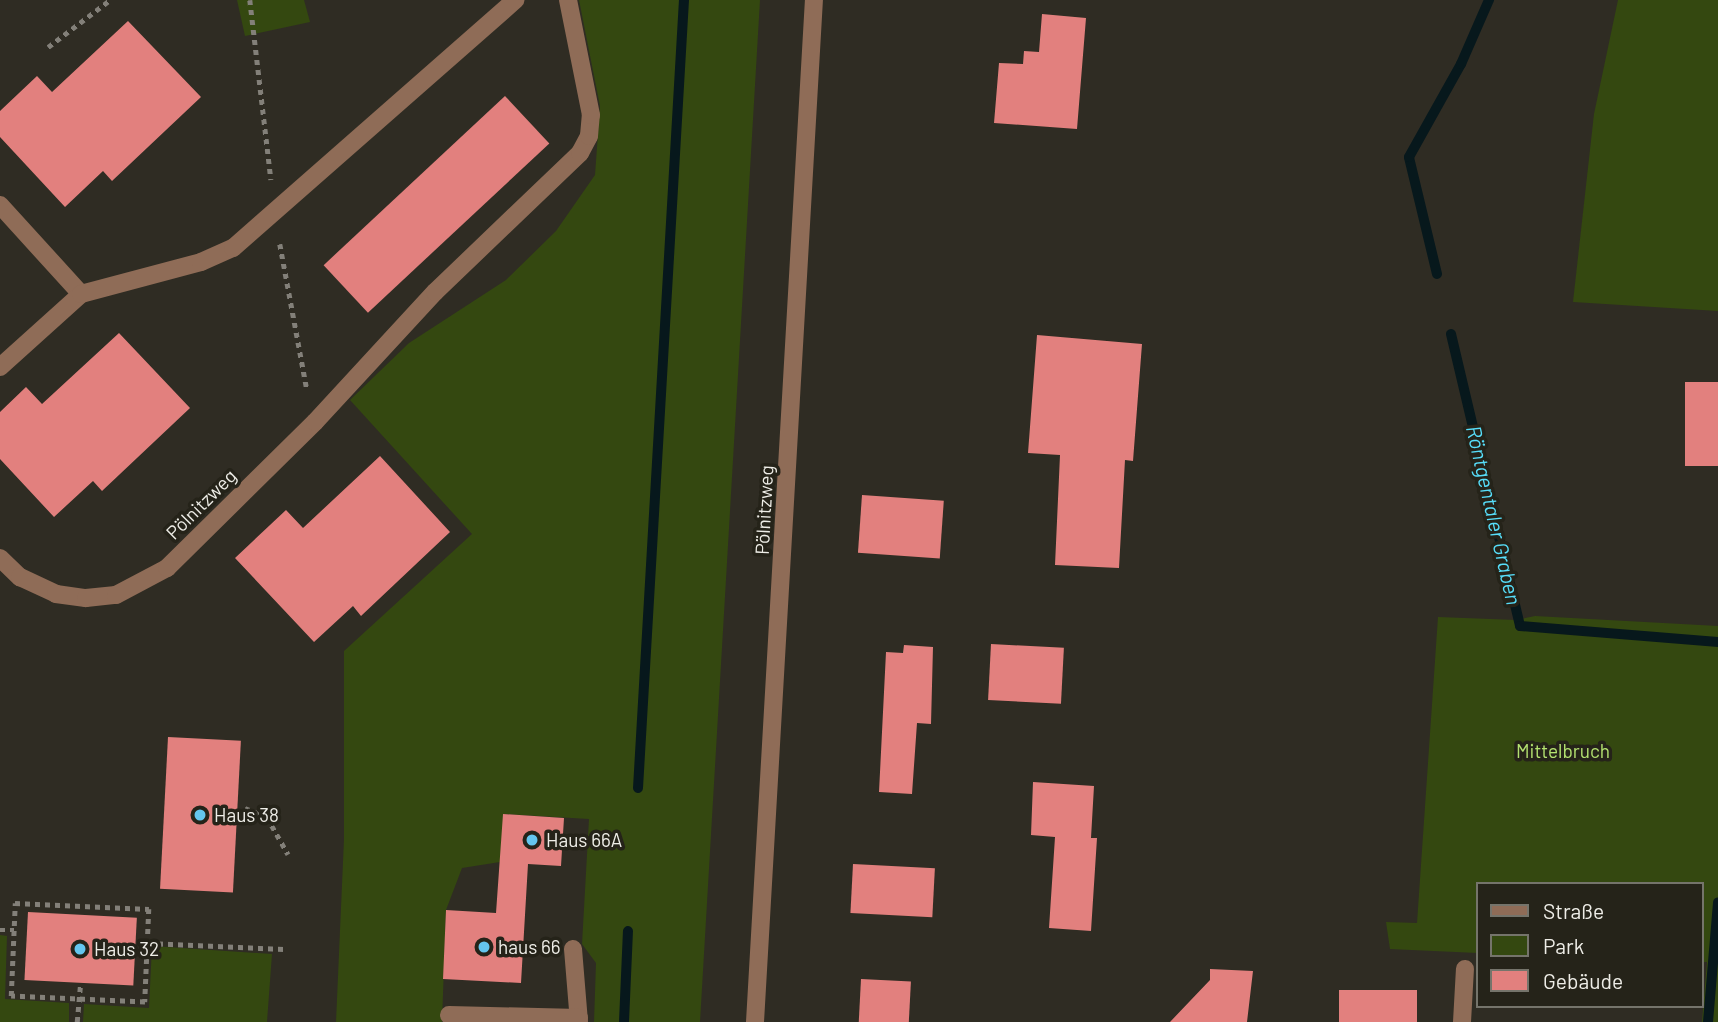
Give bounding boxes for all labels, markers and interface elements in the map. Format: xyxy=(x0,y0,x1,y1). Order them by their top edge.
water label: Röntgentaler Graben xyxy=(1461,423,1527,607)
street label: Pölnitzweg xyxy=(161,464,241,544)
street label: Pölnitzweg xyxy=(750,465,778,555)
park label: Mittelbruch xyxy=(1516,740,1610,762)
place label: Haus 38 xyxy=(214,804,279,826)
marker: Haus 38 xyxy=(192,807,208,823)
place label: Haus 66A xyxy=(546,829,622,851)
marker: Haus 66A xyxy=(524,832,540,848)
legend xyxy=(1476,882,1704,1008)
text: Straße xyxy=(1543,898,1604,923)
text: Park xyxy=(1543,933,1584,958)
place label: haus 66 xyxy=(498,936,561,958)
place label: Haus 32 xyxy=(94,938,159,960)
marker: haus 66 xyxy=(476,939,492,955)
marker: Haus 32 xyxy=(72,941,88,957)
text: Gebäude xyxy=(1543,968,1623,993)

